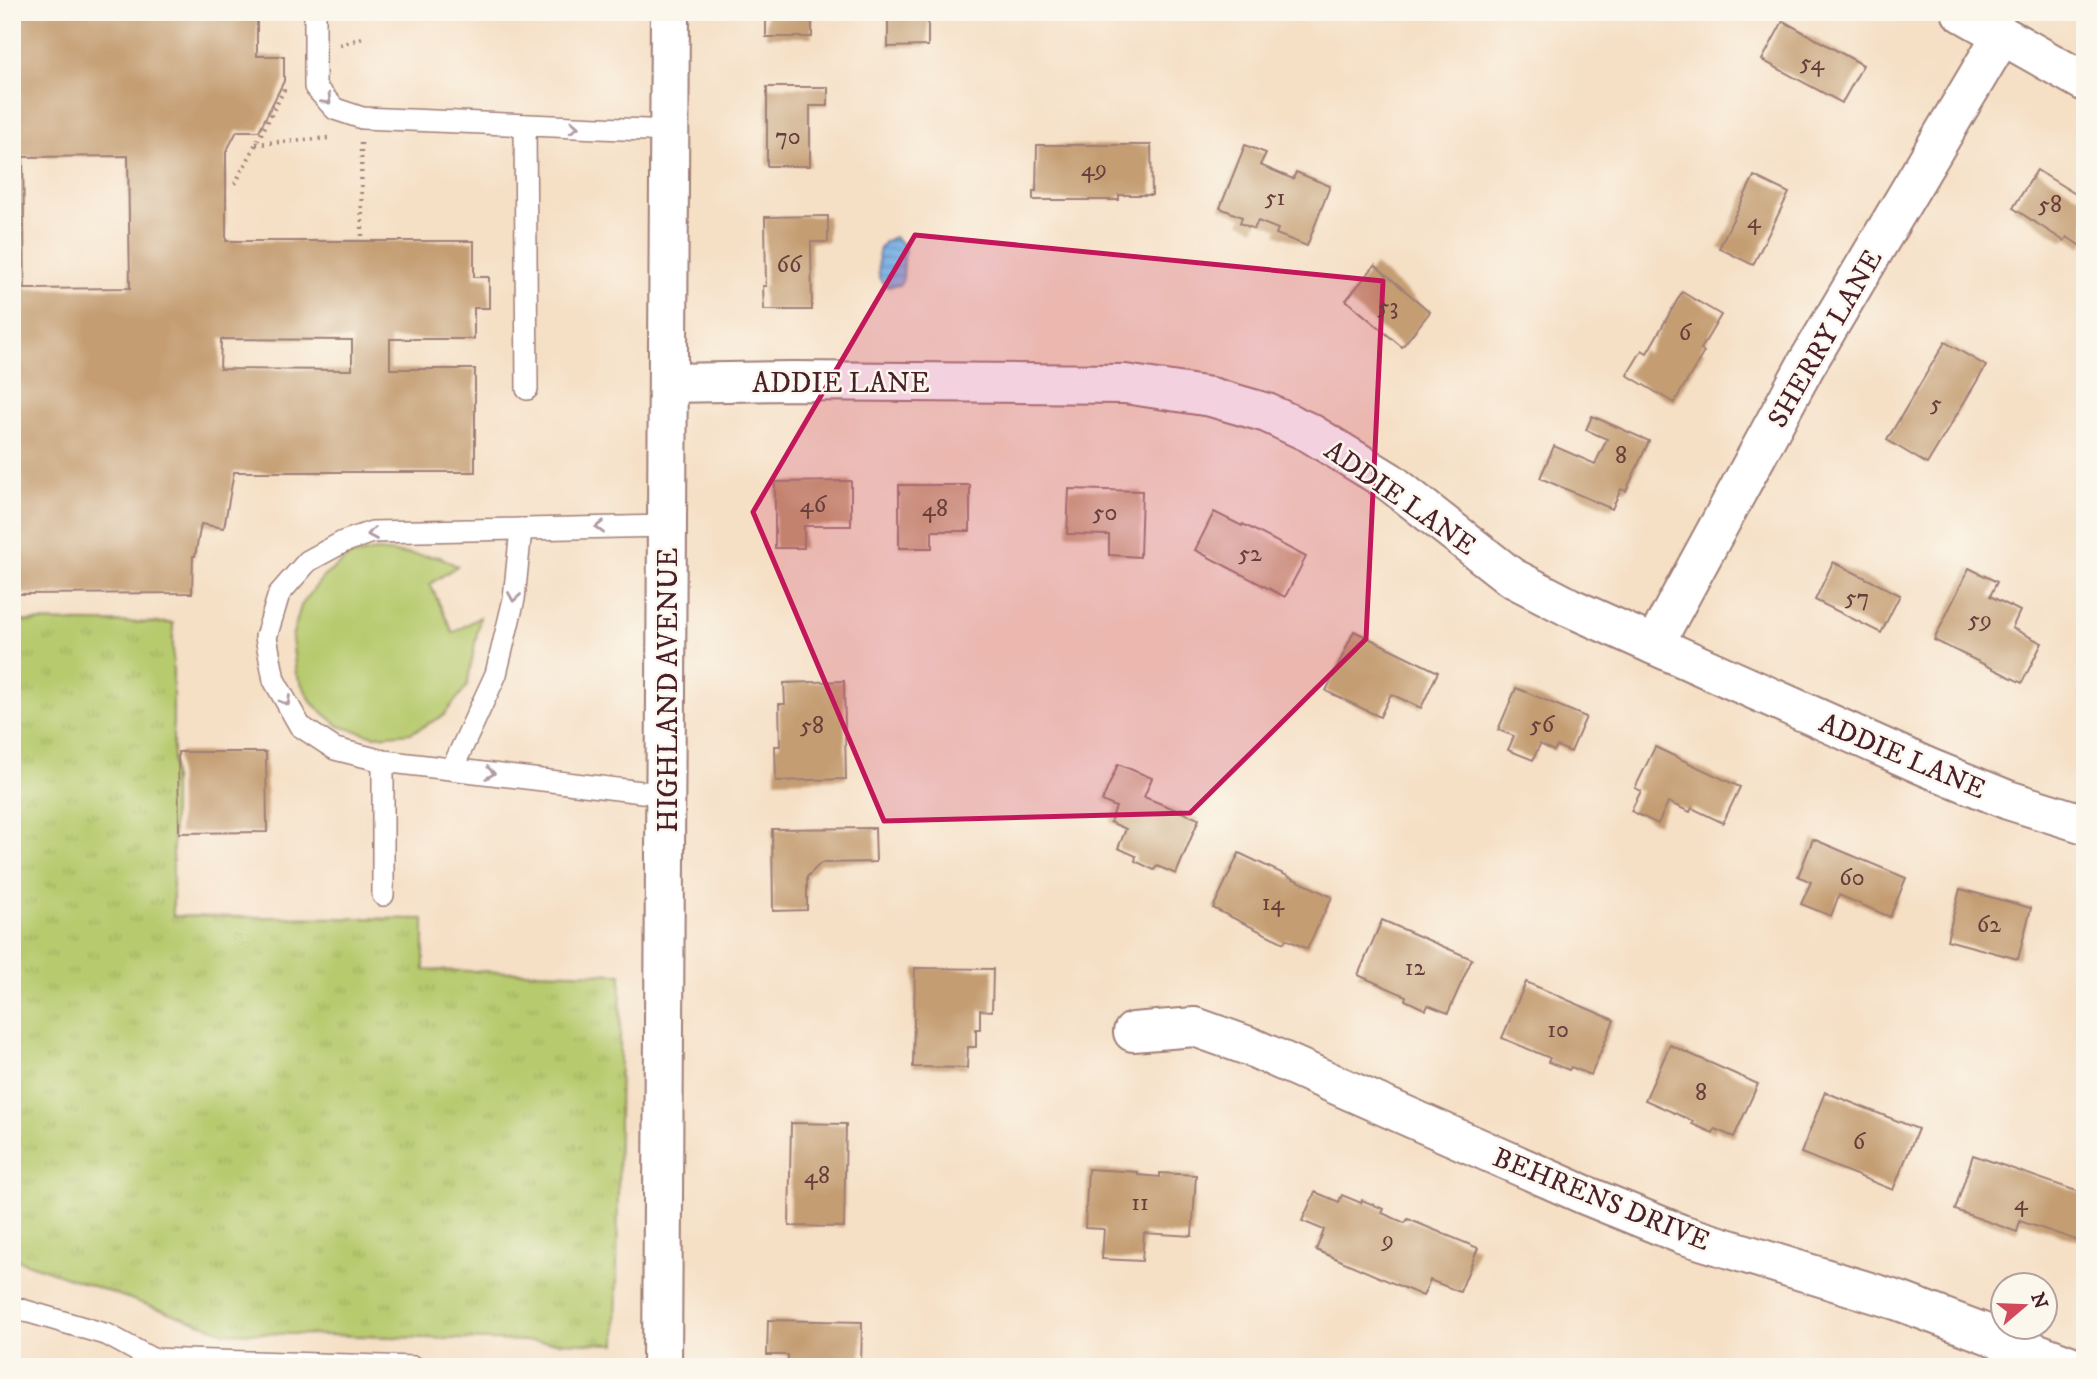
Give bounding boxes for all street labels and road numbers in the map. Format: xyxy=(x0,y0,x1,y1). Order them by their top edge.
street label: SHERRY LANE xyxy=(1760,243,1890,434)
street label: ADDIE LANE xyxy=(752,366,930,401)
street label: ADDIE LANE xyxy=(1317,433,1483,563)
street label: HIGHLAND AVENUE xyxy=(651,547,686,833)
street label: ADDIE LANE xyxy=(1814,706,1991,807)
street label: BEHRENS DRIVE xyxy=(1488,1140,1715,1259)

